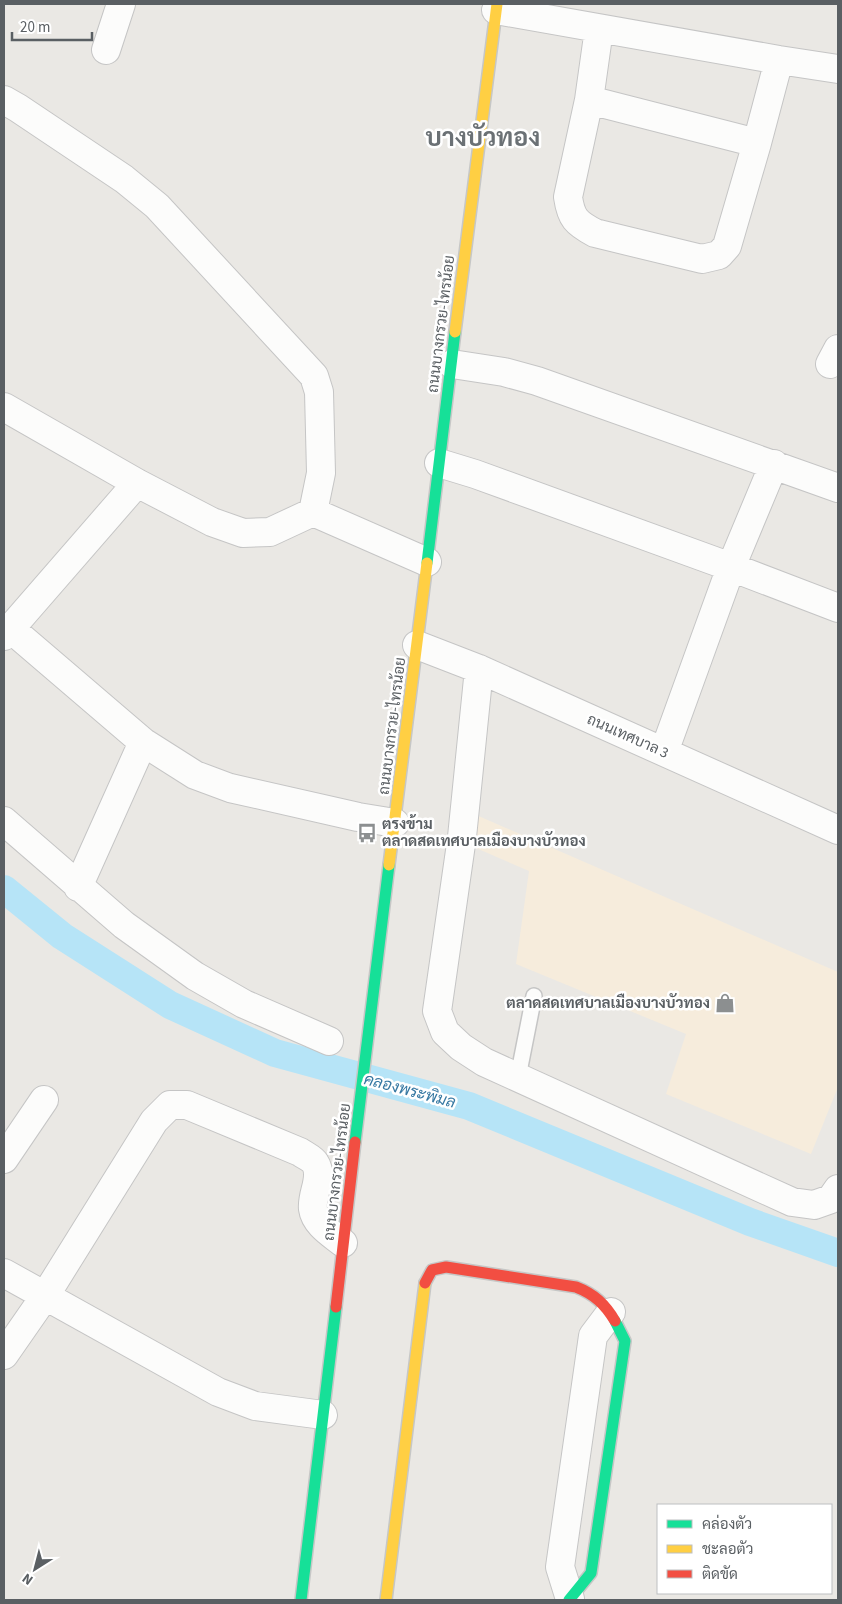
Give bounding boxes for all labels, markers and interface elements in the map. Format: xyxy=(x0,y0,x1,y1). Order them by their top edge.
scale bar xyxy=(12,10,92,42)
text: 20 m xyxy=(20,17,50,38)
district label: บางบัวทอง xyxy=(426,120,540,156)
street label: ถนนบางกรวย-ไทรน้อย xyxy=(423,254,460,394)
street label: ถนนบางกรวย-ไทรน้อย xyxy=(374,656,411,796)
street label: ถนนเทศบาล 3 xyxy=(584,709,672,764)
place label: ตรงข้าม ตลาดสดเทศบาลเมืองบางบัวทอง xyxy=(382,814,586,852)
bus stop icon: ตรงข้าม ตลาดสดเทศบาลเมืองบางบัวทอง xyxy=(356,822,378,844)
shop icon: ตลาดสดเทศบาลเมืองบางบัวทอง xyxy=(714,992,736,1014)
place label: ตลาดสดเทศบาลเมืองบางบัวทอง xyxy=(506,993,710,1014)
water label: คลองพระพิมล xyxy=(361,1068,458,1114)
street label: ถนนบางกรวย-ไทรน้อย xyxy=(319,1102,356,1242)
legend xyxy=(657,1504,832,1594)
text: คล่องตัว xyxy=(702,1514,752,1535)
text: ชะลอตัว xyxy=(702,1539,753,1560)
north arrow xyxy=(10,1544,60,1594)
text: ติดขัด xyxy=(702,1564,738,1585)
text: N xyxy=(18,1568,38,1590)

